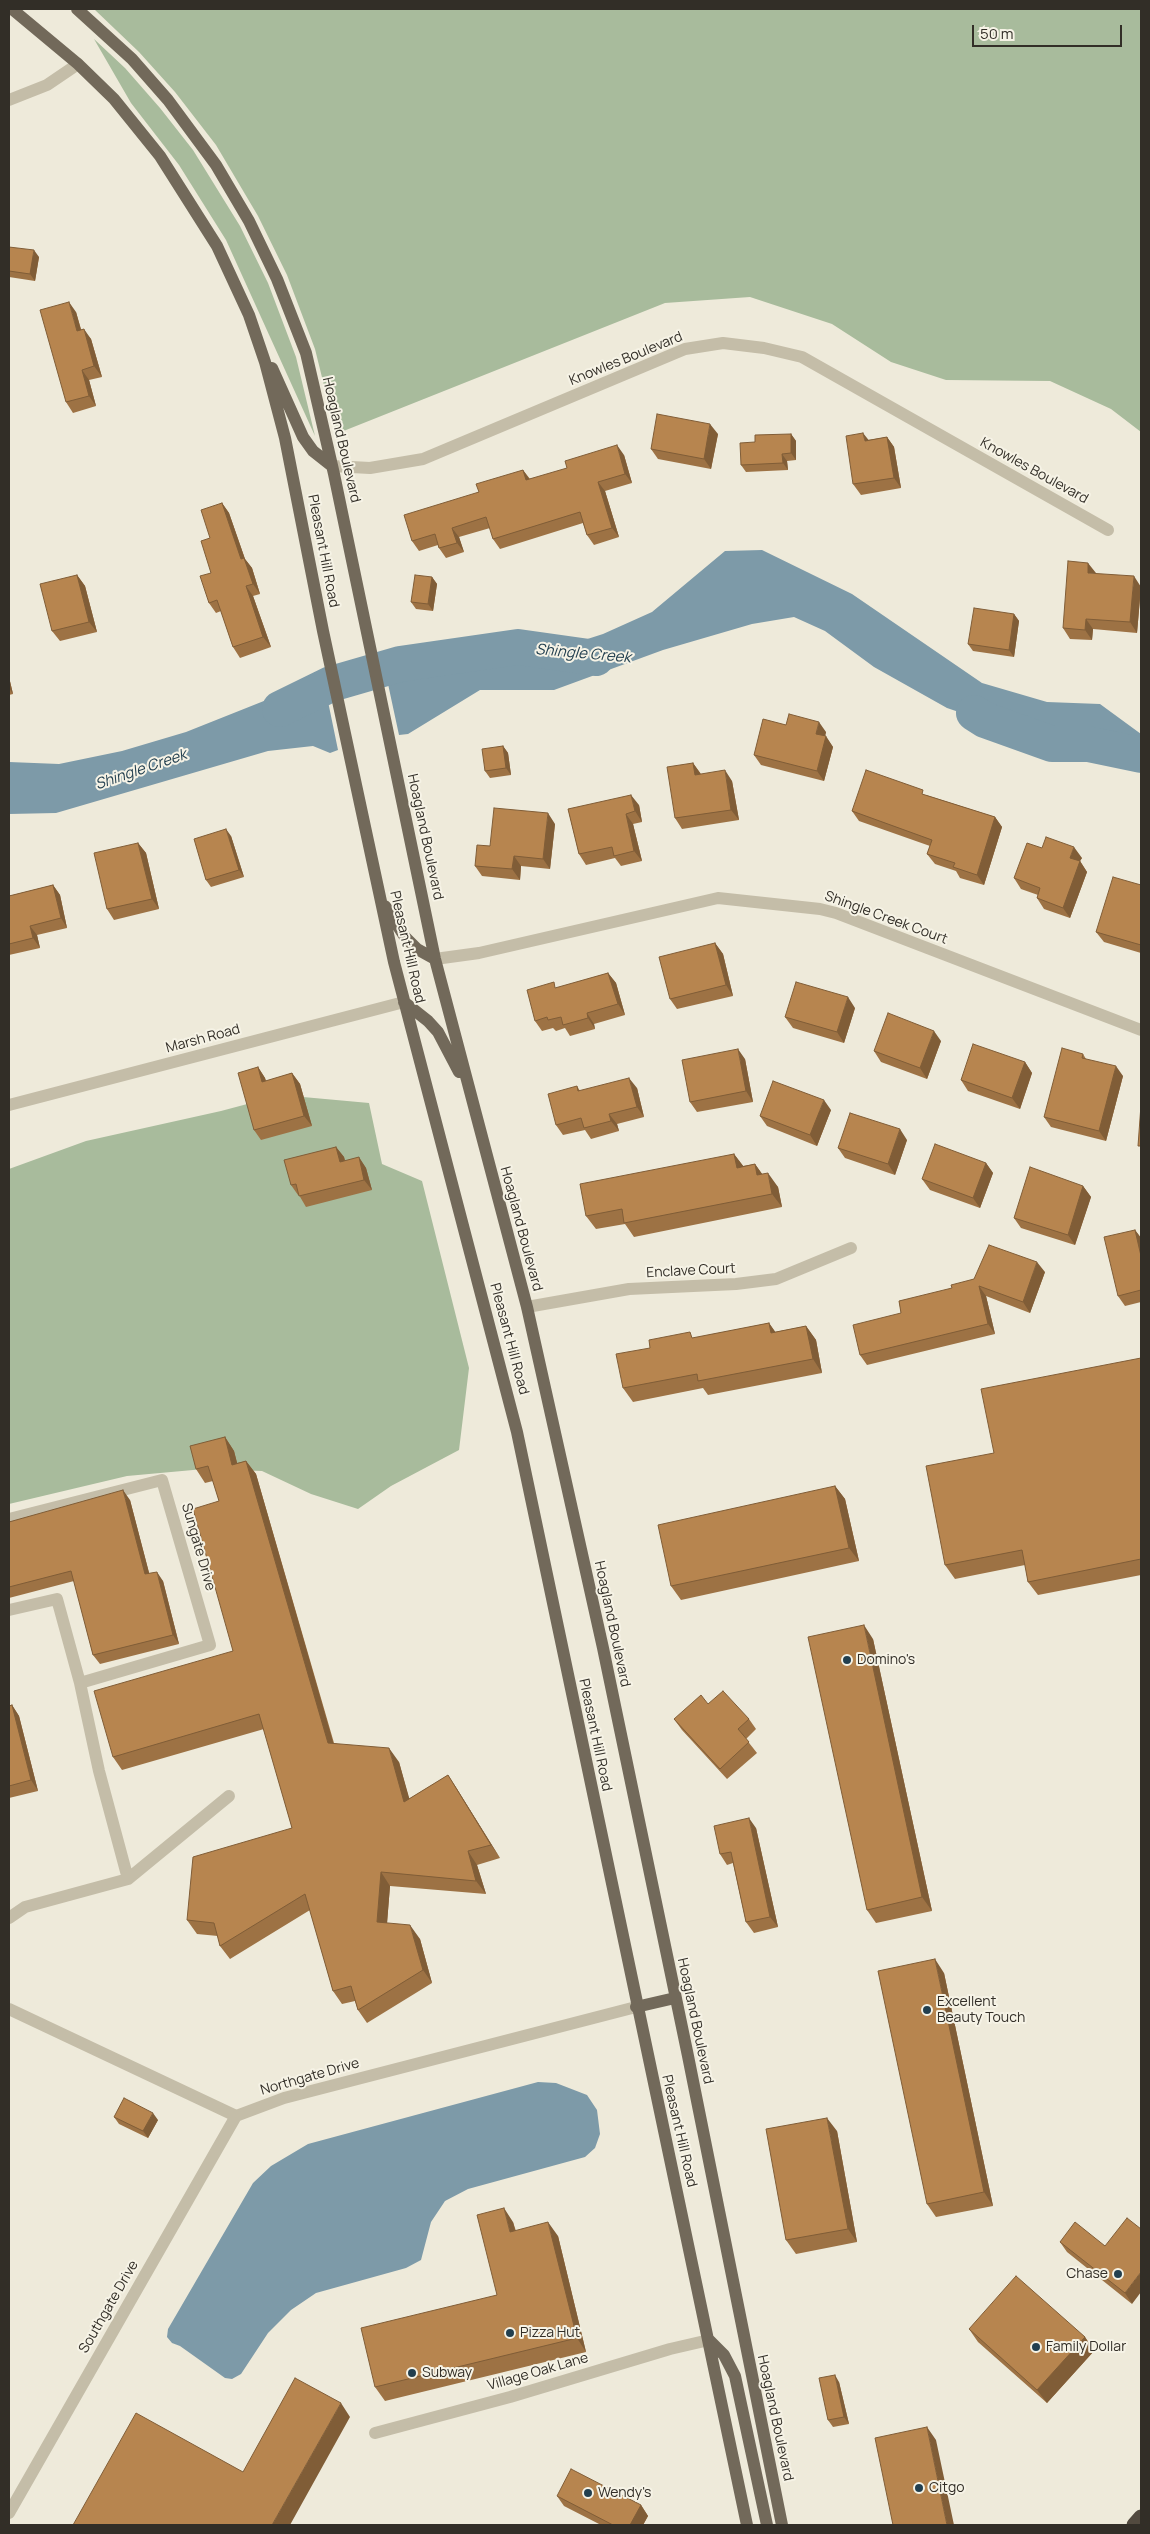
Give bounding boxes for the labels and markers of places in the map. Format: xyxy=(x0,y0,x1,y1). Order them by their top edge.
place label: Domino's xyxy=(857,1652,915,1668)
marker: Domino's xyxy=(841,1654,853,1666)
place label: Excellent Beauty Touch xyxy=(937,1994,1025,2026)
marker: Excellent Beauty Touch xyxy=(921,2004,933,2016)
place label: Chase xyxy=(1066,2266,1108,2282)
marker: Chase xyxy=(1112,2268,1124,2280)
place label: Pizza Hut xyxy=(520,2325,580,2341)
marker: Pizza Hut xyxy=(504,2327,516,2339)
place label: Family Dollar xyxy=(1046,2339,1126,2355)
marker: Family Dollar xyxy=(1030,2341,1042,2353)
place label: Subway xyxy=(422,2365,472,2381)
marker: Subway xyxy=(406,2367,418,2379)
place label: Citgo xyxy=(929,2480,964,2496)
marker: Citgo xyxy=(913,2482,925,2494)
place label: Wendy's xyxy=(598,2485,651,2501)
marker: Wendy's xyxy=(582,2487,594,2499)

